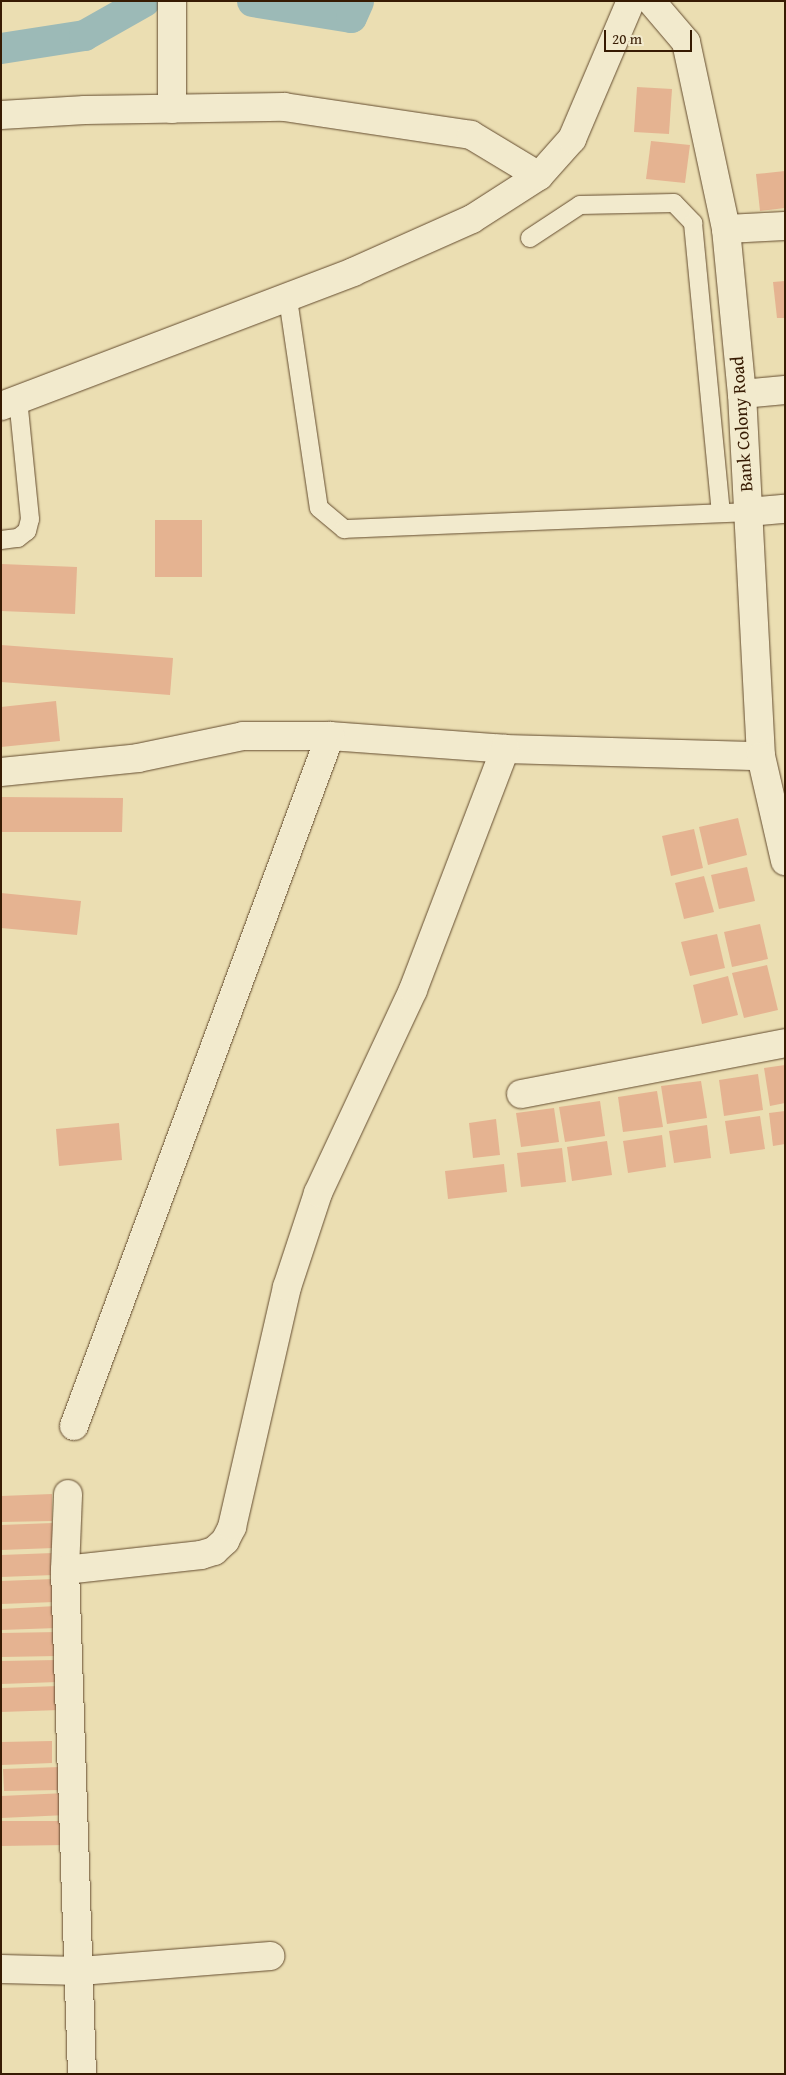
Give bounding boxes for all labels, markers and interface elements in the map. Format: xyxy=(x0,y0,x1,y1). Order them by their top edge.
scale bar xyxy=(606,20,694,52)
text: 20 m xyxy=(612,28,642,49)
street label: Bank Colony Road xyxy=(726,355,758,493)

